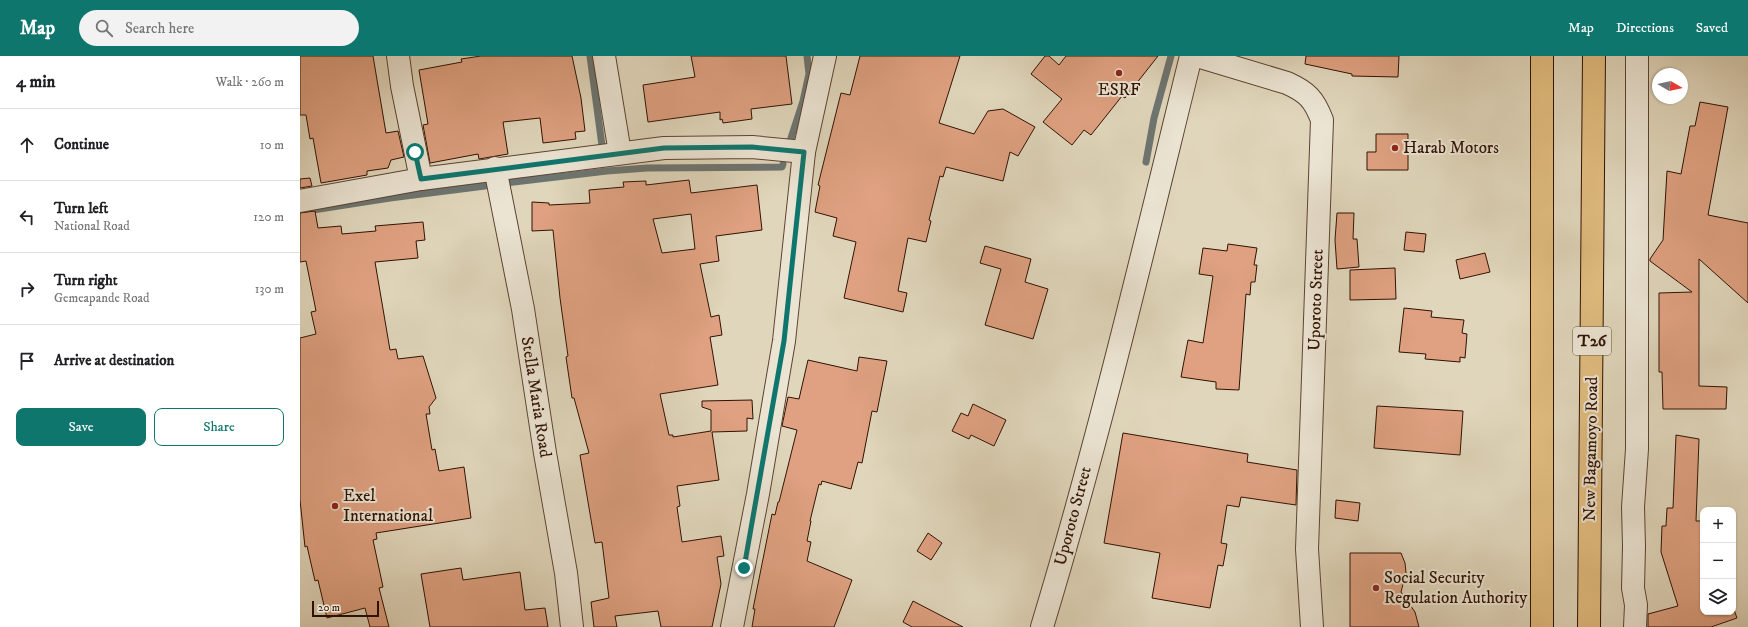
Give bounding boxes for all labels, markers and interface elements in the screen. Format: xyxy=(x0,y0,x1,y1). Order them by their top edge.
search box xyxy=(79,10,359,46)
text: Map xyxy=(20,17,55,40)
icon: search xyxy=(93,17,115,39)
text: Search here xyxy=(125,19,194,38)
text: Map xyxy=(1568,19,1594,37)
text: Directions xyxy=(1616,19,1674,37)
text: Saved xyxy=(1696,19,1728,37)
marker: ESRF xyxy=(1114,68,1124,78)
north arrow xyxy=(1652,68,1688,104)
text: 4 min xyxy=(16,71,55,93)
text: Walk · 260 m xyxy=(216,74,284,90)
place label: ESRF xyxy=(1098,79,1141,101)
icon: ahead xyxy=(16,134,38,156)
text: Continue xyxy=(54,135,109,154)
text: 10 m xyxy=(260,137,284,153)
place label: Harab Motors xyxy=(1403,137,1499,159)
route start xyxy=(406,143,424,161)
marker: Harab Motors xyxy=(1390,143,1400,153)
text: Turn left xyxy=(54,199,108,218)
icon: left xyxy=(16,206,38,228)
text: 120 m xyxy=(253,209,284,225)
text: National Road xyxy=(54,218,130,234)
street label: Uporoto Street xyxy=(1303,248,1329,351)
text: Turn right xyxy=(54,271,117,290)
icon: right xyxy=(16,278,38,300)
text: 130 m xyxy=(255,281,284,297)
text: Gemeapande Road xyxy=(54,290,149,306)
road number: T26 xyxy=(1573,327,1611,355)
street label: Stella Maria Road xyxy=(516,335,556,459)
icon: arrive xyxy=(16,350,38,372)
text: Arrive at destination xyxy=(54,351,174,370)
street label: New Bagamoyo Road xyxy=(1579,376,1603,522)
button: Save xyxy=(16,408,146,446)
button: Share xyxy=(154,408,284,446)
street label: Uporoto Street xyxy=(1049,464,1097,568)
place label: Exel International xyxy=(343,485,433,527)
marker: Exel International xyxy=(330,501,340,511)
map controls xyxy=(1700,507,1736,615)
button: + xyxy=(1700,507,1736,543)
button: − xyxy=(1700,543,1736,579)
route end xyxy=(735,559,753,577)
place label: Social Security Regulation Authority xyxy=(1384,567,1528,609)
button: layers xyxy=(1700,579,1736,615)
marker: Social Security Regulation Authority xyxy=(1371,583,1381,593)
scale bar xyxy=(312,599,379,618)
text: 20 m xyxy=(318,601,340,615)

